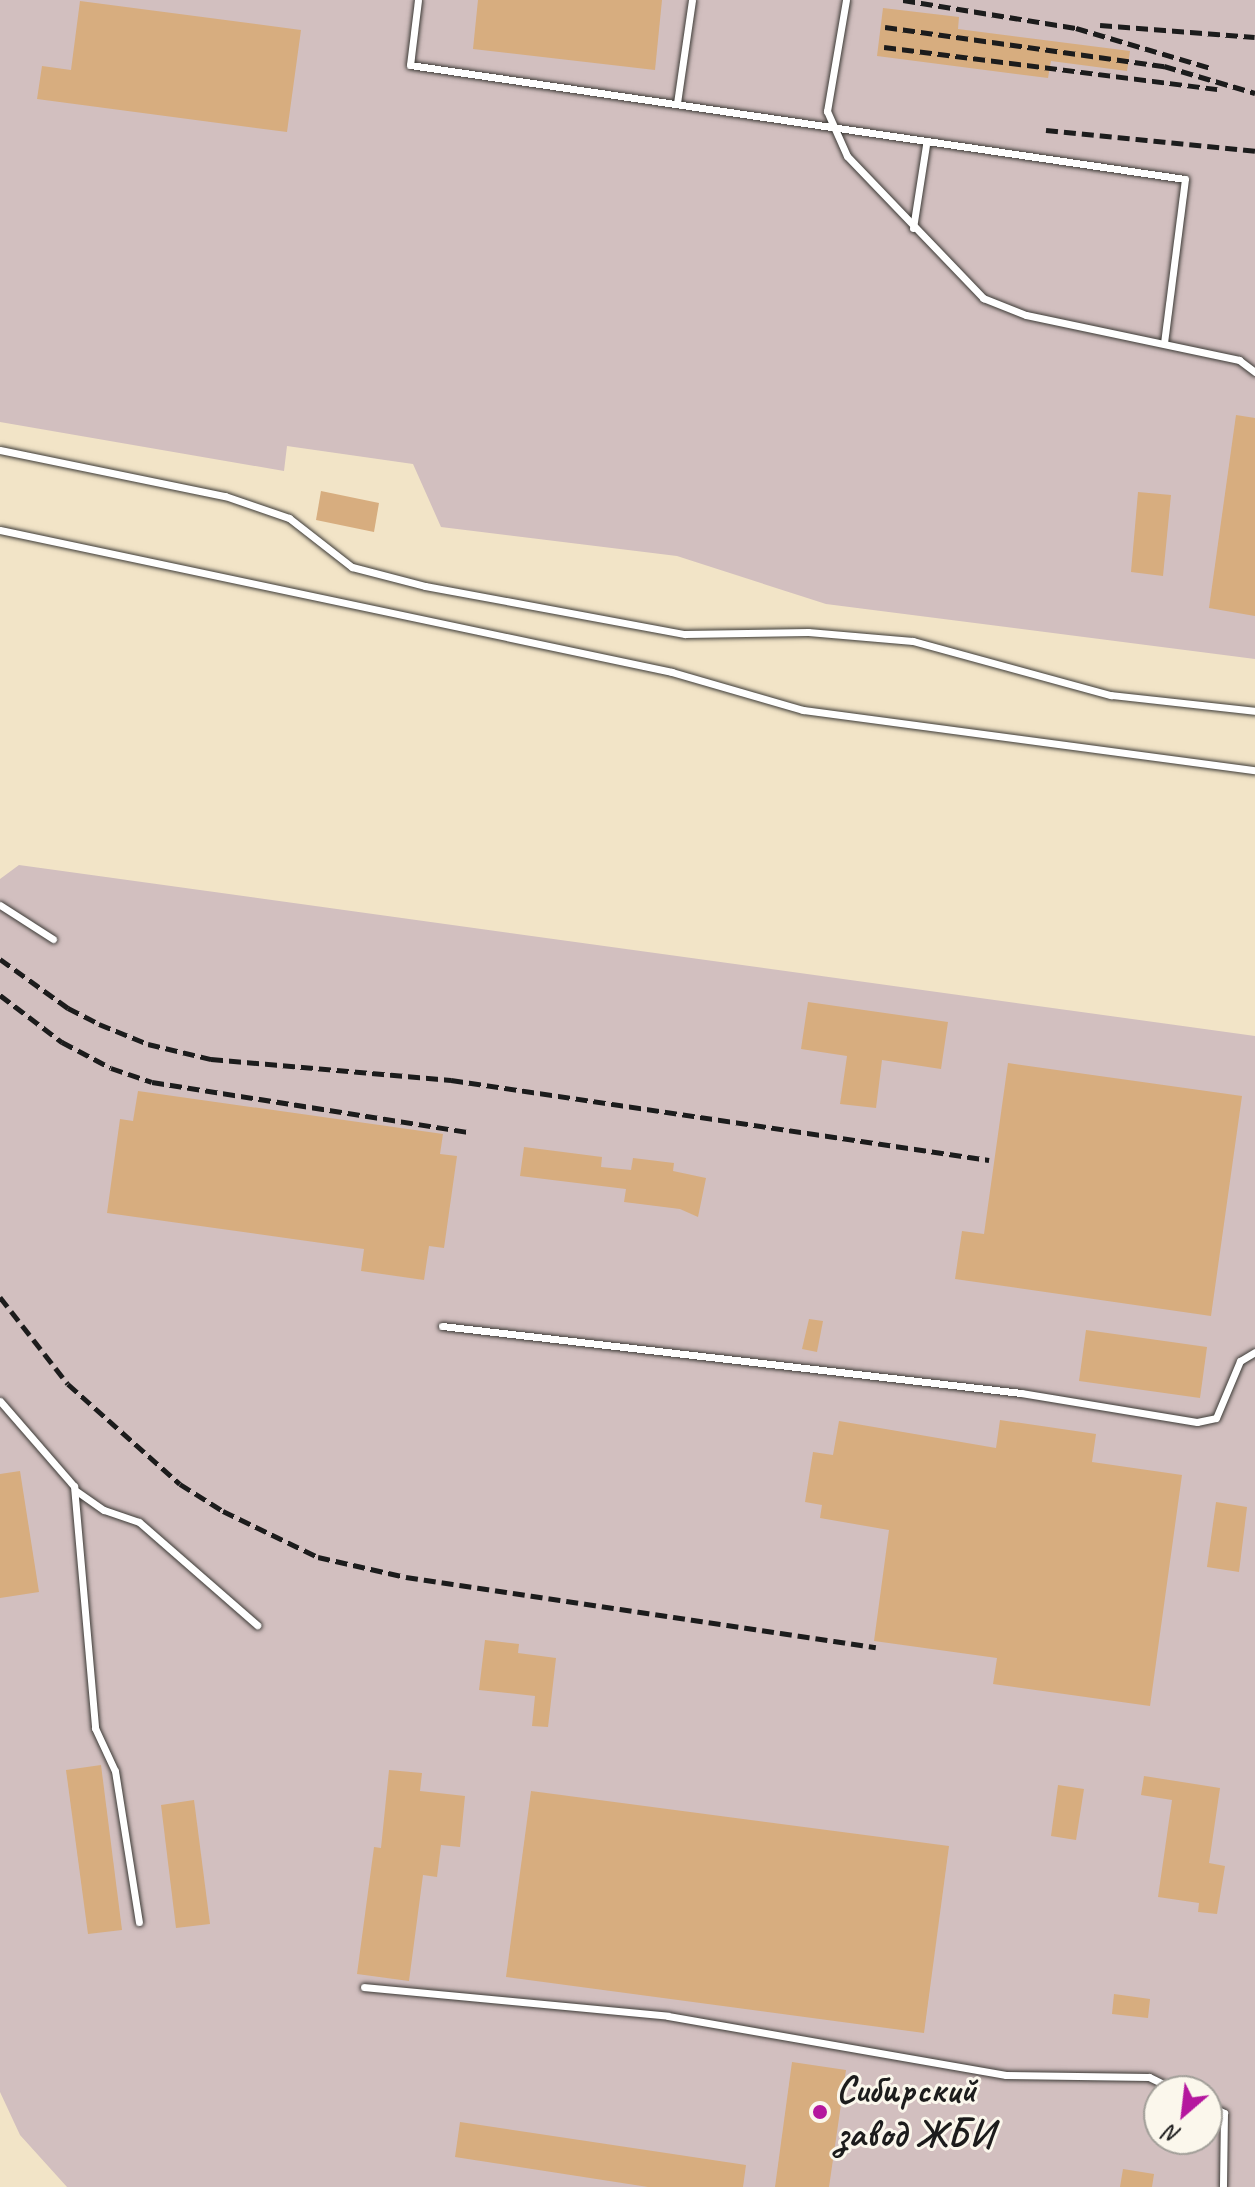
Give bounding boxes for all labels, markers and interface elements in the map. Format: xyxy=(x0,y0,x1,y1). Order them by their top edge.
place label: Сибирский завод ЖБИ xyxy=(836,2067,993,2156)
north arrow xyxy=(1143,2075,1223,2155)
marker: Сибирский завод ЖБИ xyxy=(811,2103,829,2121)
text: N xyxy=(1160,2119,1185,2150)

